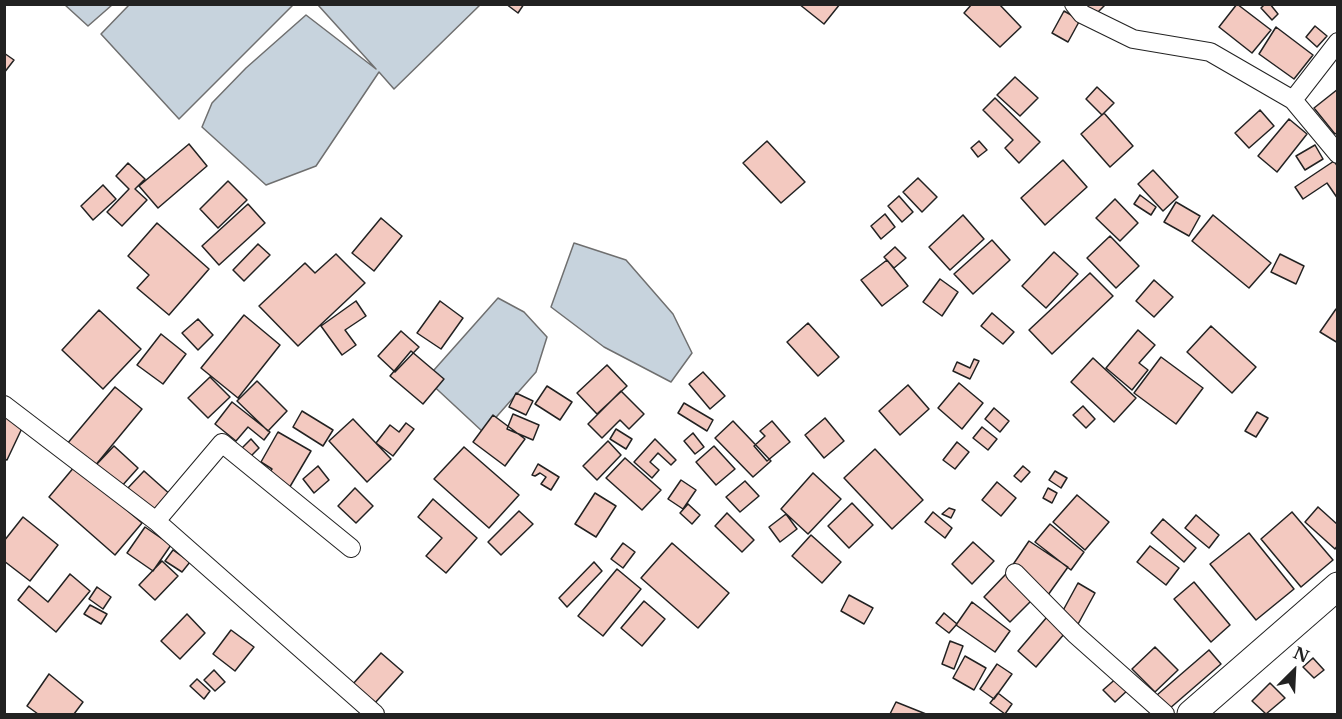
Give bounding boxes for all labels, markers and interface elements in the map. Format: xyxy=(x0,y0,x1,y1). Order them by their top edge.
north arrow xyxy=(1264,641,1324,701)
text: N xyxy=(1290,642,1312,667)

